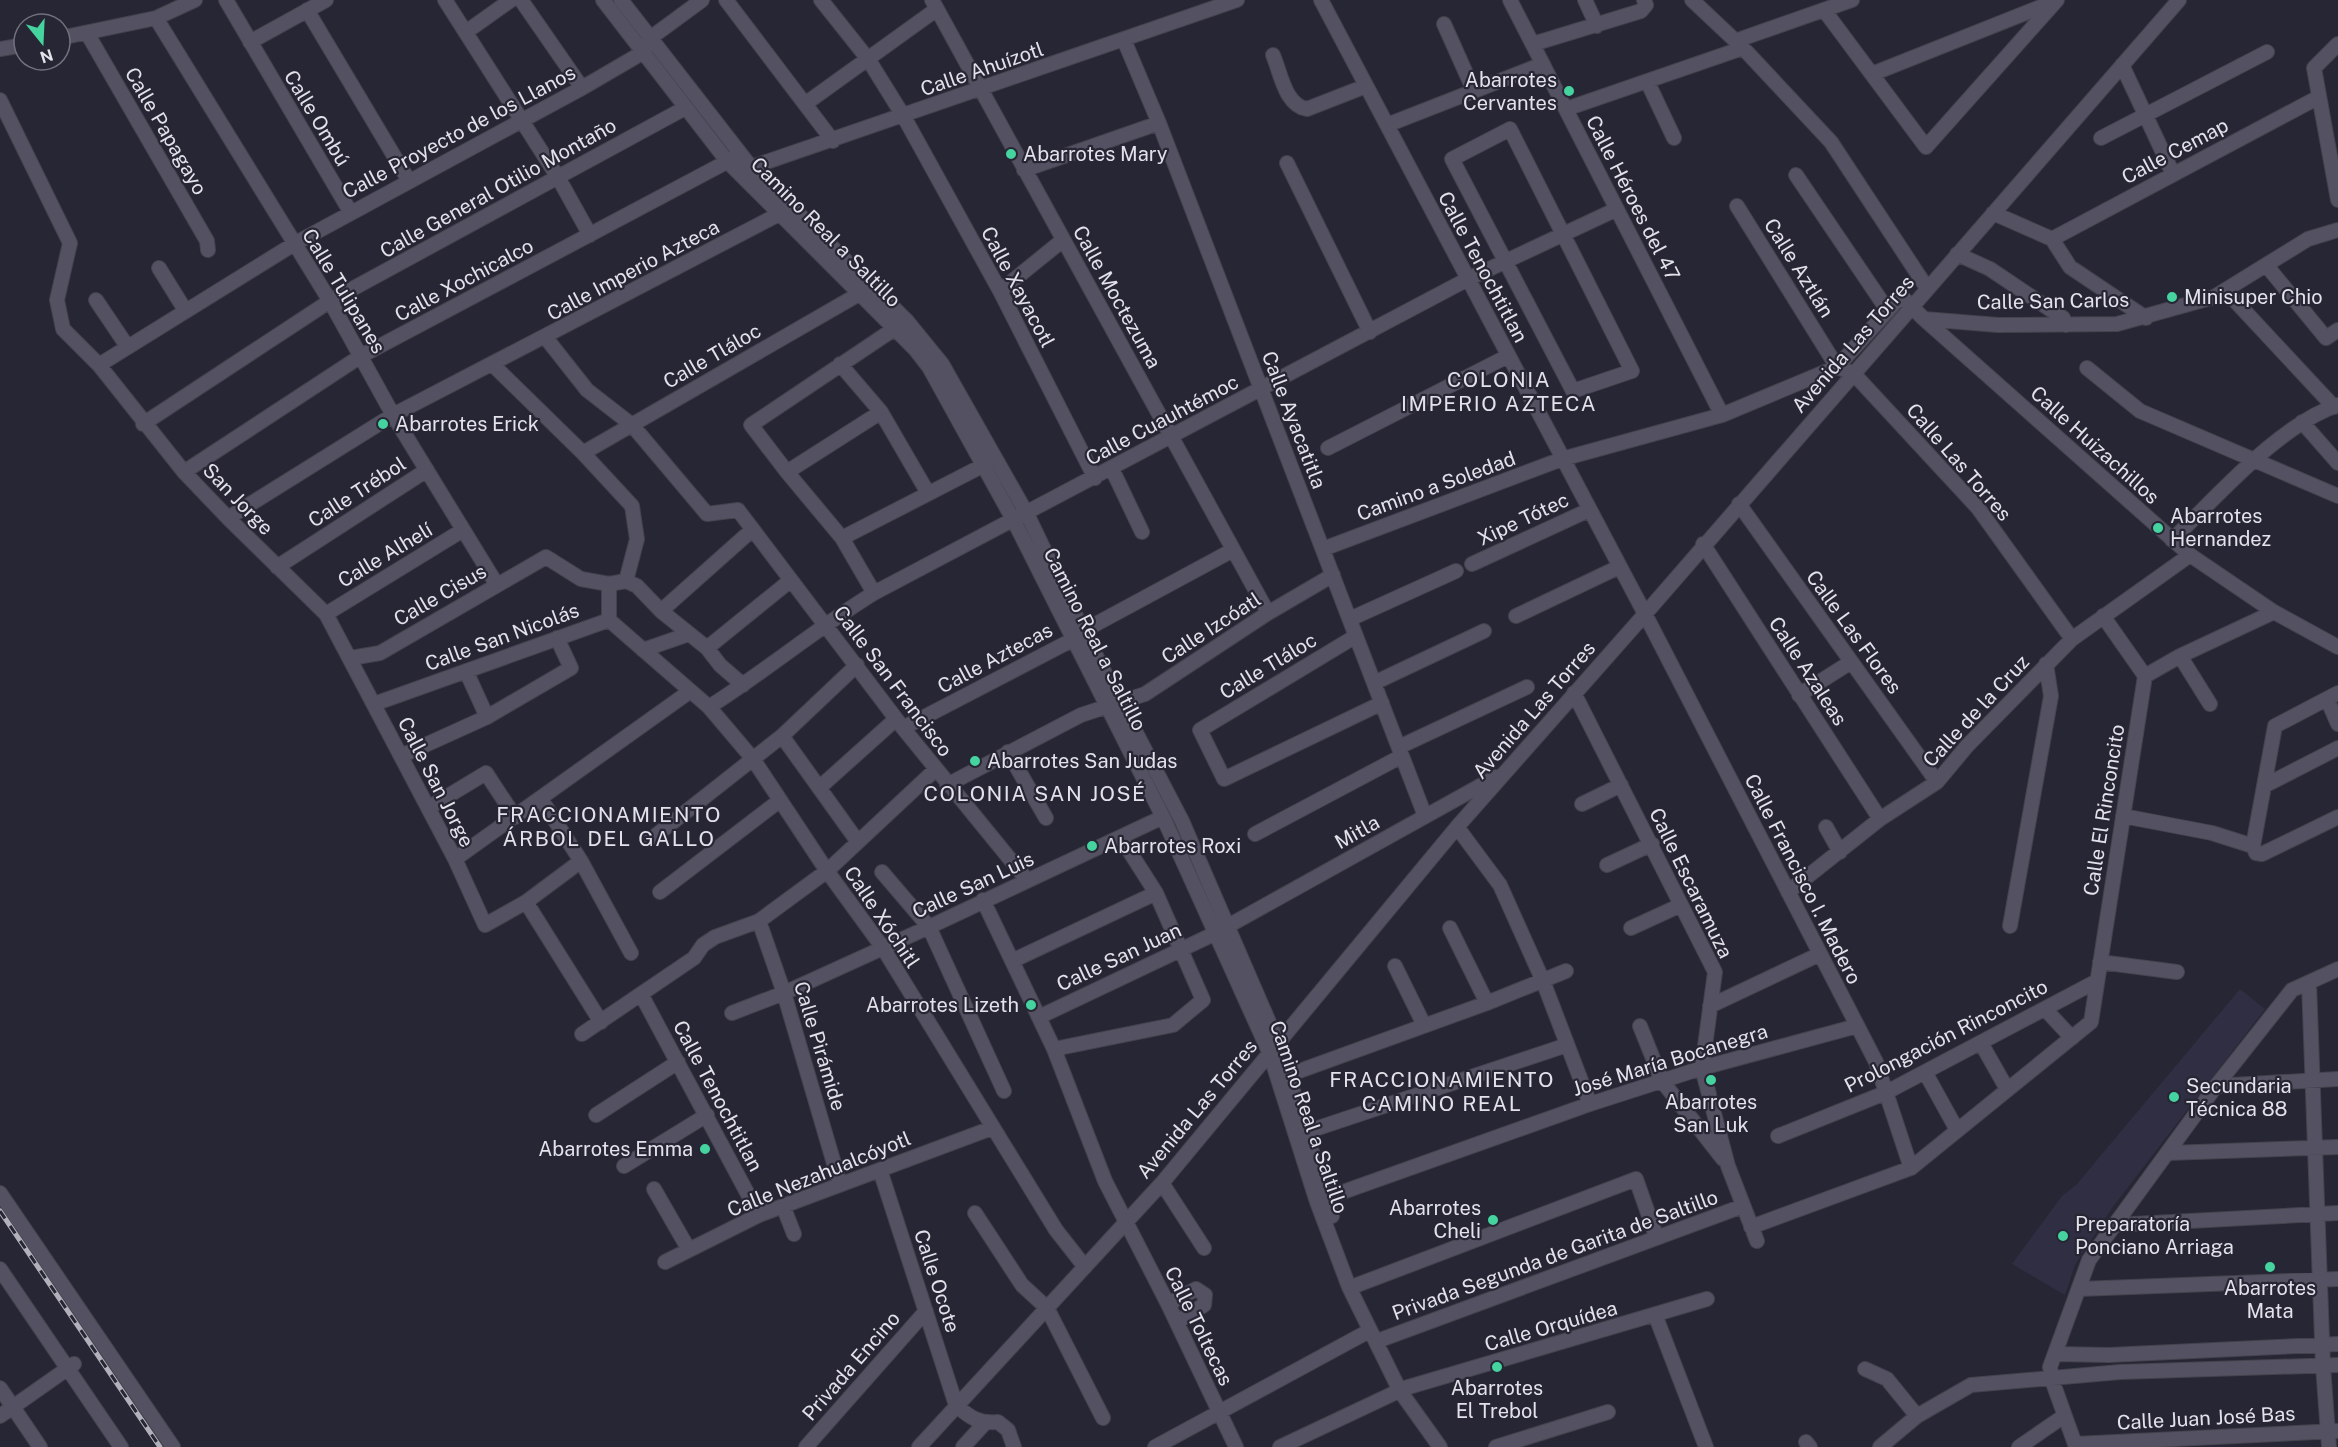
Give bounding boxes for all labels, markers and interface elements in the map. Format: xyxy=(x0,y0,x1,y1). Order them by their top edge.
north arrow xyxy=(12,12,72,72)
street label: Calle Ahuízotl xyxy=(917,37,1047,101)
text: N xyxy=(38,45,55,67)
street label: Calle Proyecto de los Llanos xyxy=(338,60,580,204)
street label: Calle Papagayo xyxy=(120,63,212,199)
street label: Calle Ombú xyxy=(279,66,355,170)
place label: Abarrotes Cervantes xyxy=(1463,68,1557,115)
marker: Abarrotes Cervantes xyxy=(1562,84,1576,98)
street label: Calle Héroes del 47 xyxy=(1581,111,1685,285)
street label: Calle General Otilio Montaño xyxy=(376,113,620,263)
street label: Calle Cemap xyxy=(2118,113,2232,189)
place label: Abarrotes Mary xyxy=(1023,142,1168,166)
marker: Abarrotes Mary xyxy=(1004,147,1018,161)
street label: Camino Real a Saltillo xyxy=(746,152,906,312)
street label: Calle Tenochtitlan xyxy=(1433,187,1533,347)
street label: Calle Imperio Azteca xyxy=(543,214,723,326)
street label: Calle Aztlán xyxy=(1759,214,1839,322)
street label: Calle Moctezuma xyxy=(1068,221,1166,373)
street label: Calle Xayacotl xyxy=(976,222,1060,352)
street label: Calle Tulipanes xyxy=(297,224,391,358)
street label: Calle Xochicalco xyxy=(391,233,537,327)
street label: Avenida Las Torres xyxy=(1787,270,1919,418)
place label: Minisuper Chio xyxy=(2184,285,2323,309)
street label: Calle San Carlos xyxy=(1977,288,2129,314)
marker: Minisuper Chio xyxy=(2165,290,2179,304)
street label: Calle Tláloc xyxy=(659,318,765,394)
street label: Calle Ayacatitla xyxy=(1257,348,1331,492)
district label: COLONIA IMPERIO AZTECA xyxy=(1401,367,1597,416)
street label: Calle Cuauhtémoc xyxy=(1081,370,1243,470)
street label: Calle Huizachillos xyxy=(2026,381,2164,509)
street label: Calle Las Torres xyxy=(1901,398,2017,526)
place label: Abarrotes Erick xyxy=(395,412,539,436)
marker: Abarrotes Erick xyxy=(376,417,390,431)
street label: Camino a Soledad xyxy=(1353,446,1519,526)
street label: Calle Trébol xyxy=(304,452,410,532)
street label: San Jorge xyxy=(198,458,278,540)
street label: Xipe Tótec xyxy=(1474,487,1572,551)
place label: Abarrotes Hernandez xyxy=(2170,504,2271,551)
street label: Calle Alhelí xyxy=(333,517,438,593)
marker: Abarrotes Hernandez xyxy=(2151,521,2165,535)
street label: Camino Real a Saltillo xyxy=(1038,544,1152,734)
street label: Calle Cisus xyxy=(390,559,490,631)
street label: Calle Las Flores xyxy=(1801,566,1907,698)
street label: Calle Izcóatl xyxy=(1157,587,1265,669)
street label: Calle San Nicolás xyxy=(422,598,582,676)
street label: Calle San Francisco xyxy=(828,601,958,761)
street label: Calle Azaleas xyxy=(1764,612,1852,730)
street label: Calle Aztecas xyxy=(933,618,1057,698)
street label: Calle Tláloc xyxy=(1215,628,1321,704)
street label: Avenida Las Torres xyxy=(1468,636,1600,784)
street label: Calle de la Cruz xyxy=(1918,650,2034,772)
street label: Calle San Jorge xyxy=(393,713,479,851)
street label: Calle El Rinconcito xyxy=(2079,723,2129,897)
place label: Abarrotes San Judas xyxy=(987,749,1177,773)
marker: Abarrotes San Judas xyxy=(968,754,982,768)
street label: Calle Francisco I. Madero xyxy=(1740,770,1866,988)
district label: COLONIA SAN JOSÉ xyxy=(924,781,1146,806)
district label: FRACCIONAMIENTO ÁRBOL DEL GALLO xyxy=(496,802,722,851)
street label: Calle Escaramuza xyxy=(1644,804,1738,962)
street label: Mitla xyxy=(1330,810,1384,854)
place label: Abarrotes Roxi xyxy=(1104,834,1241,858)
marker: Abarrotes Roxi xyxy=(1085,839,1099,853)
street label: Calle San Luis xyxy=(908,846,1038,924)
street label: Calle Xóchitl xyxy=(839,861,925,973)
street label: Calle San Juan xyxy=(1053,918,1185,996)
street label: Prolongación Rinconcito xyxy=(1840,974,2052,1098)
street label: Calle Pirámide xyxy=(789,978,851,1114)
place label: Abarrotes Lizeth xyxy=(866,993,1019,1017)
marker: Abarrotes Lizeth xyxy=(1024,998,1038,1012)
street label: Calle Tenochtitlan xyxy=(668,1016,768,1176)
street label: Camino Real a Saltillo xyxy=(1265,1018,1353,1216)
street label: José María Bocanegra xyxy=(1570,1019,1770,1101)
street label: Avenida Las Torres xyxy=(1132,1035,1262,1183)
district label: FRACCIONAMIENTO CAMINO REAL xyxy=(1329,1067,1555,1116)
marker: Abarrotes San Luk xyxy=(1704,1073,1718,1087)
place label: Secundaria Técnica 88 xyxy=(2186,1074,2292,1121)
place label: Abarrotes San Luk xyxy=(1665,1090,1757,1137)
marker: Secundaria Técnica 88 xyxy=(2167,1090,2181,1104)
street label: Calle Nezahualcóyotl xyxy=(724,1126,914,1222)
place label: Abarrotes Emma xyxy=(538,1137,693,1161)
marker: Abarrotes Emma xyxy=(698,1142,712,1156)
street label: Privada Segunda de Garita de Saltillo xyxy=(1389,1185,1721,1325)
place label: Abarrotes Cheli xyxy=(1389,1196,1481,1243)
place label: Preparatoría Ponciano Arriaga xyxy=(2075,1212,2234,1259)
marker: Abarrotes Cheli xyxy=(1486,1213,1500,1227)
street label: Calle Ocote xyxy=(909,1226,965,1336)
marker: Preparatoría Ponciano Arriaga xyxy=(2056,1229,2070,1243)
marker: Abarrotes Mata xyxy=(2263,1260,2277,1274)
street label: Calle Toltecas xyxy=(1160,1262,1238,1390)
place label: Abarrotes Mata xyxy=(2224,1276,2316,1323)
street label: Calle Orquídea xyxy=(1482,1296,1620,1356)
street label: Privada Encino xyxy=(797,1307,905,1425)
marker: Abarrotes El Trebol xyxy=(1490,1360,1504,1374)
place label: Abarrotes El Trebol xyxy=(1451,1376,1543,1423)
street label: Calle Juan José Bas xyxy=(2116,1401,2296,1435)

